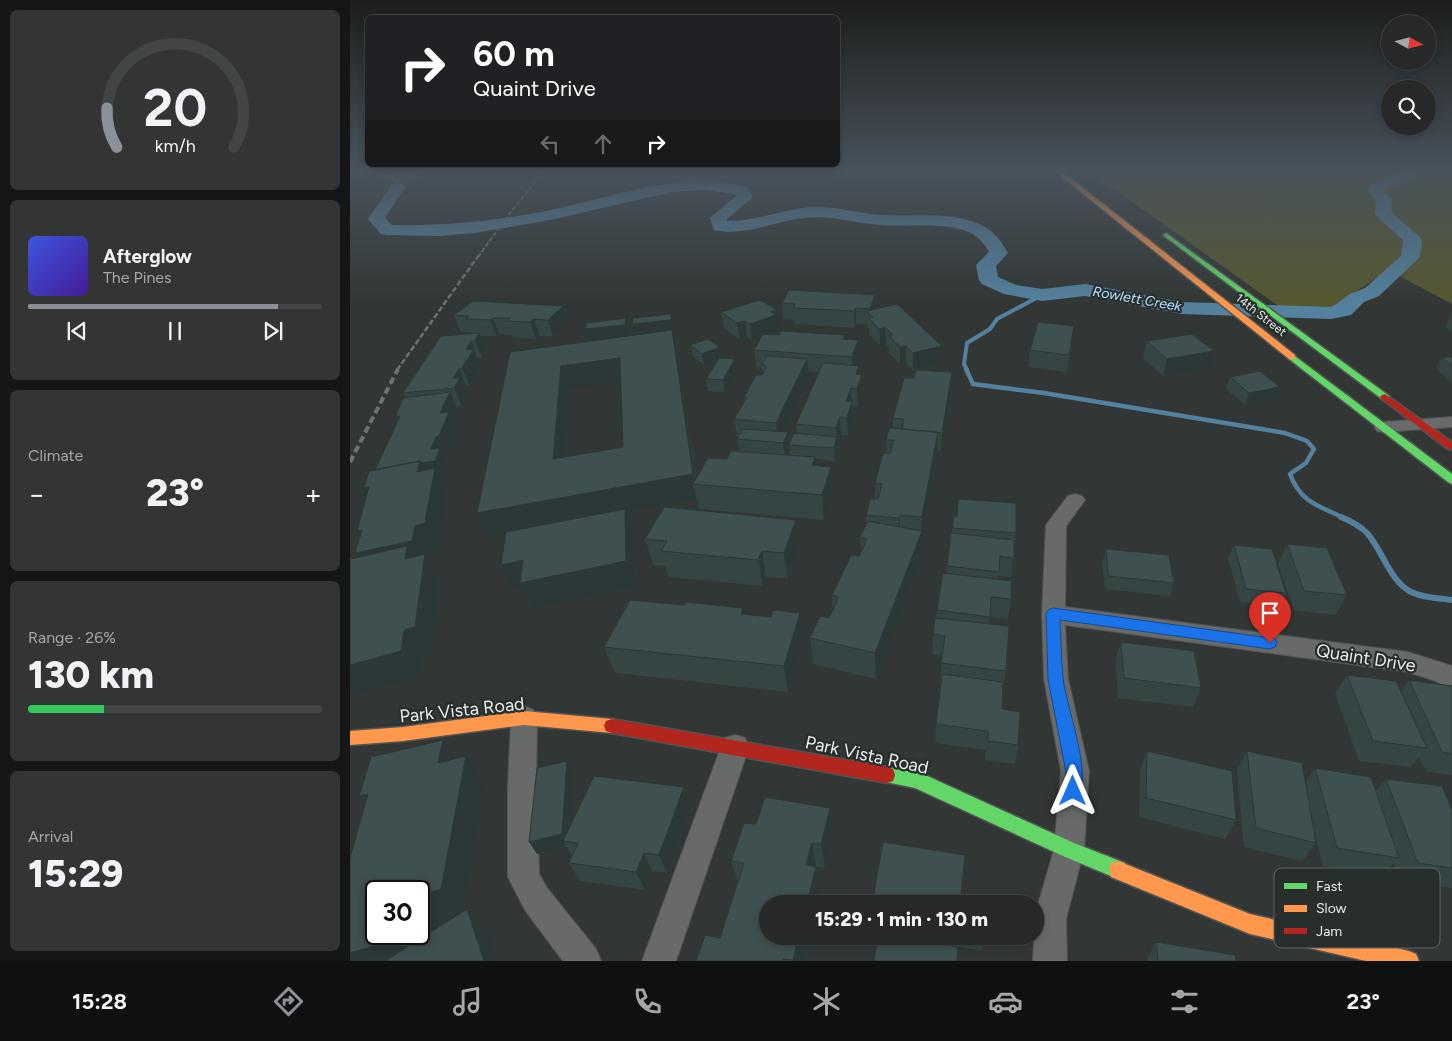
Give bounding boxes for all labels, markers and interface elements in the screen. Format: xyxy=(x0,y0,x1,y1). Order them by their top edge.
north arrow xyxy=(1381,15,1436,70)
map controls xyxy=(1381,15,1436,135)
text: 60 m xyxy=(473,33,555,75)
icon: right xyxy=(390,35,455,100)
text: Quaint Drive xyxy=(473,75,596,102)
text: 20 xyxy=(143,77,207,139)
button: search xyxy=(1381,80,1436,135)
icon: left xyxy=(536,130,564,158)
icon: ahead xyxy=(589,130,617,158)
icon: right xyxy=(642,130,670,158)
text: km/h xyxy=(155,135,195,156)
text: Afterglow xyxy=(103,245,192,268)
text: The Pines xyxy=(103,268,172,287)
water label: Rowlett Creek xyxy=(1091,283,1184,315)
street label: 14th Street xyxy=(1233,291,1289,339)
icon: previous xyxy=(63,317,91,345)
icon: pause xyxy=(161,317,189,345)
icon: next xyxy=(259,317,287,345)
text: Climate xyxy=(28,446,83,465)
text: 23° xyxy=(146,470,204,516)
text: − xyxy=(28,477,45,511)
text: + xyxy=(305,477,322,511)
pin xyxy=(1249,592,1291,643)
icon: arrive xyxy=(1256,599,1284,627)
text: Range · 26% xyxy=(28,628,116,647)
street label: Quaint Drive xyxy=(1315,639,1417,677)
text: 130 km xyxy=(28,652,154,698)
street label: Park Vista Road xyxy=(398,692,526,728)
street label: Park Vista Road xyxy=(803,731,931,779)
position arrow xyxy=(1046,764,1098,816)
text: Arrival xyxy=(28,827,73,846)
text: 15:29 xyxy=(28,851,123,897)
legend xyxy=(1274,868,1440,948)
text: Fast xyxy=(1316,878,1342,895)
speed limit sign: 30 xyxy=(365,880,430,945)
text: Slow xyxy=(1316,900,1347,917)
text: 15:29 · 1 min · 130 m xyxy=(815,908,988,931)
text: Jam xyxy=(1316,923,1342,940)
icon: directions xyxy=(271,984,306,1019)
icon: music xyxy=(450,984,485,1019)
icon: phone xyxy=(630,984,665,1019)
icon: climate xyxy=(809,984,844,1019)
icon: car xyxy=(988,984,1023,1019)
icon: filters xyxy=(1167,984,1202,1019)
text: 15:28 xyxy=(72,988,127,1015)
text: 23° xyxy=(1347,988,1380,1015)

